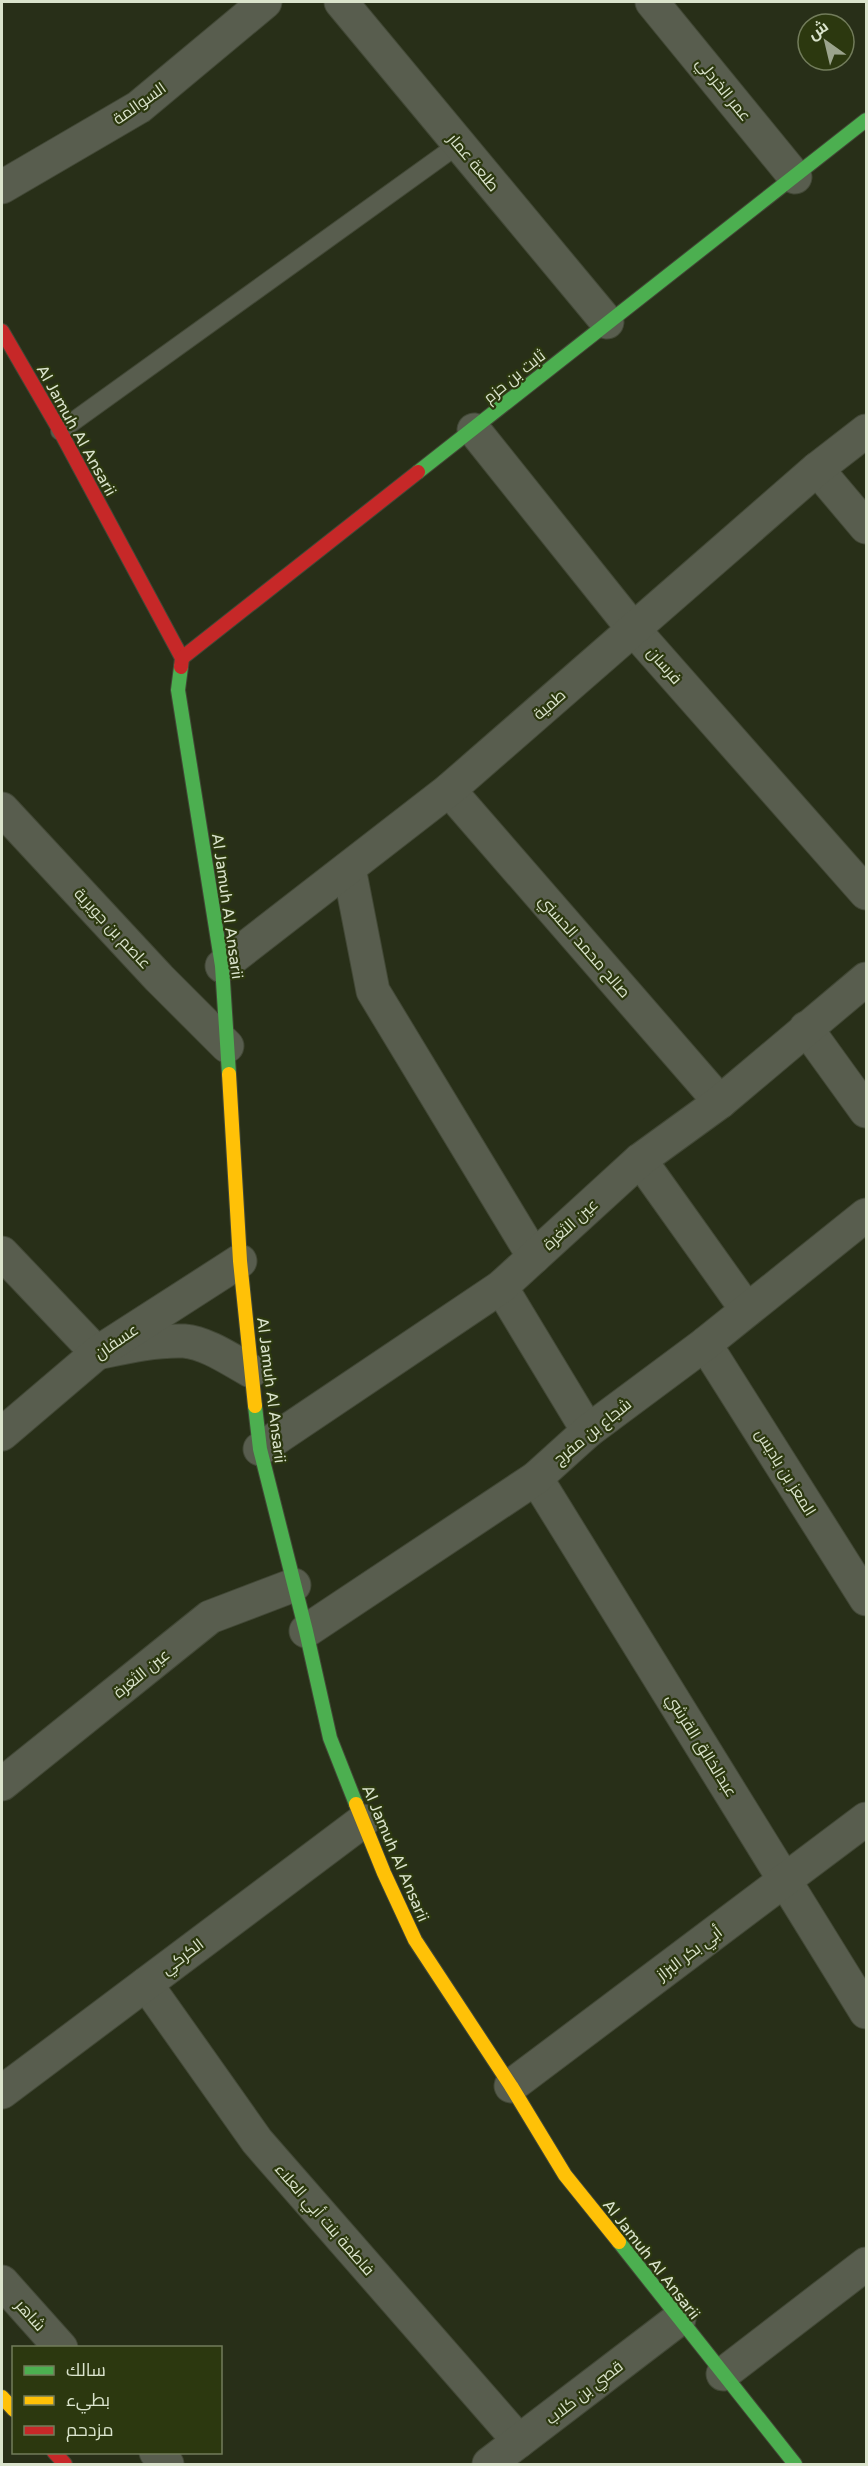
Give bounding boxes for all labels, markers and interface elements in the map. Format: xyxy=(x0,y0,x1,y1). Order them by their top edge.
north arrow xyxy=(796,12,856,72)
text: ش xyxy=(804,16,832,44)
street label: عمر الخردلي xyxy=(689,54,755,128)
street label: السوالمة xyxy=(109,78,170,129)
street label: طلعة عمار xyxy=(443,129,503,196)
street label: ثابت بن حزم xyxy=(480,345,551,409)
street label: Al Jamuh Al Ansarii xyxy=(32,361,121,500)
street label: فرسان xyxy=(643,643,686,688)
street label: طمية xyxy=(529,685,570,724)
street label: Al Jamuh Al Ansarii xyxy=(207,832,247,980)
street label: عاصم بن جويرية xyxy=(69,884,155,974)
street label: صالح محمد الحسني xyxy=(532,891,634,1004)
street label: عين الثغرة xyxy=(539,1195,602,1255)
street label: Al Jamuh Al Ansarii xyxy=(252,1316,290,1464)
street label: عسفان xyxy=(91,1320,142,1364)
street label: شجاع بن مفرج xyxy=(550,1394,636,1470)
street label: المعز بن باديس xyxy=(750,1425,820,1520)
street label: عين الثغرة xyxy=(109,1645,174,1703)
street label: عبدالخالق القرشي xyxy=(660,1690,741,1802)
street label: Al Jamuh Al Ansarii xyxy=(357,1782,433,1925)
street label: أبي بكر البزاز xyxy=(652,1923,728,1988)
street label: الكركي xyxy=(157,1934,210,1982)
street label: فاطمة بنت أبي العلاء xyxy=(268,2160,378,2282)
street label: Al Jamuh Al Ansarii xyxy=(598,2196,704,2324)
street label: شاهر xyxy=(10,2295,50,2336)
legend xyxy=(12,2346,222,2454)
street label: قصي بن كلاب xyxy=(542,2356,629,2431)
text: سالك xyxy=(66,2359,106,2381)
text: بطيء xyxy=(66,2389,110,2414)
text: مزدحم xyxy=(66,2419,114,2442)

